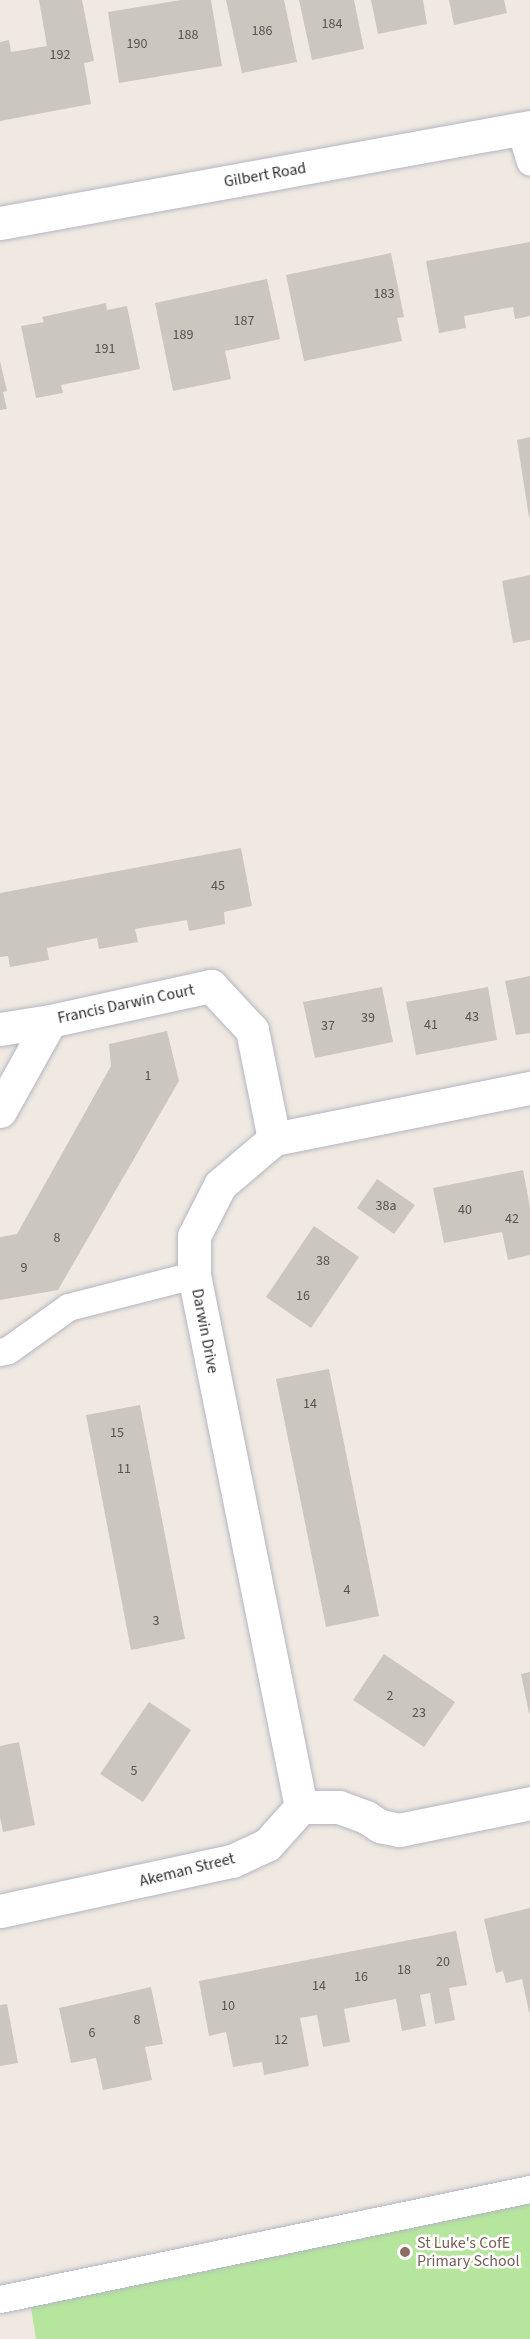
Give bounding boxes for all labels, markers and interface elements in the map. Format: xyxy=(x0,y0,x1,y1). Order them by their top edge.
house number: 184 xyxy=(322,16,342,32)
house number: 186 xyxy=(252,23,272,39)
house number: 188 xyxy=(178,27,198,43)
house number: 190 xyxy=(127,36,147,52)
house number: 192 xyxy=(50,47,70,63)
street label: Gilbert Road xyxy=(222,158,308,192)
house number: 183 xyxy=(374,286,394,302)
house number: 187 xyxy=(234,313,254,329)
house number: 189 xyxy=(173,327,193,343)
house number: 191 xyxy=(95,341,115,357)
house number: 45 xyxy=(211,878,225,894)
street label: Francis Darwin Court xyxy=(56,980,196,1028)
house number: 43 xyxy=(465,1009,479,1025)
house number: 39 xyxy=(361,1010,375,1026)
house number: 41 xyxy=(424,1017,438,1033)
house number: 37 xyxy=(321,1018,335,1034)
house number: 1 xyxy=(145,1068,151,1084)
house number: 38a xyxy=(376,1198,396,1214)
house number: 40 xyxy=(458,1202,472,1218)
house number: 42 xyxy=(505,1211,519,1227)
house number: 8 xyxy=(54,1230,60,1246)
house number: 38 xyxy=(316,1253,330,1269)
house number: 9 xyxy=(21,1260,27,1276)
street label: Darwin Drive xyxy=(187,1287,223,1375)
house number: 16 xyxy=(296,1288,310,1304)
house number: 14 xyxy=(303,1396,317,1412)
house number: 15 xyxy=(110,1425,124,1441)
house number: 11 xyxy=(117,1461,131,1477)
house number: 4 xyxy=(344,1582,350,1598)
house number: 3 xyxy=(153,1613,159,1629)
house number: 2 xyxy=(387,1688,393,1704)
house number: 23 xyxy=(412,1705,426,1721)
house number: 5 xyxy=(131,1763,137,1779)
street label: Akeman Street xyxy=(137,1849,237,1891)
house number: 20 xyxy=(436,1954,450,1970)
house number: 18 xyxy=(397,1962,411,1978)
house number: 16 xyxy=(354,1969,368,1985)
house number: 14 xyxy=(312,1978,326,1994)
house number: 10 xyxy=(221,1998,235,2014)
house number: 8 xyxy=(134,2012,140,2028)
house number: 6 xyxy=(89,2025,95,2041)
house number: 12 xyxy=(274,2032,288,2048)
place label: St Luke's CofE Primary School xyxy=(417,2233,519,2271)
marker: St Luke's CofE Primary School xyxy=(398,2245,412,2259)

